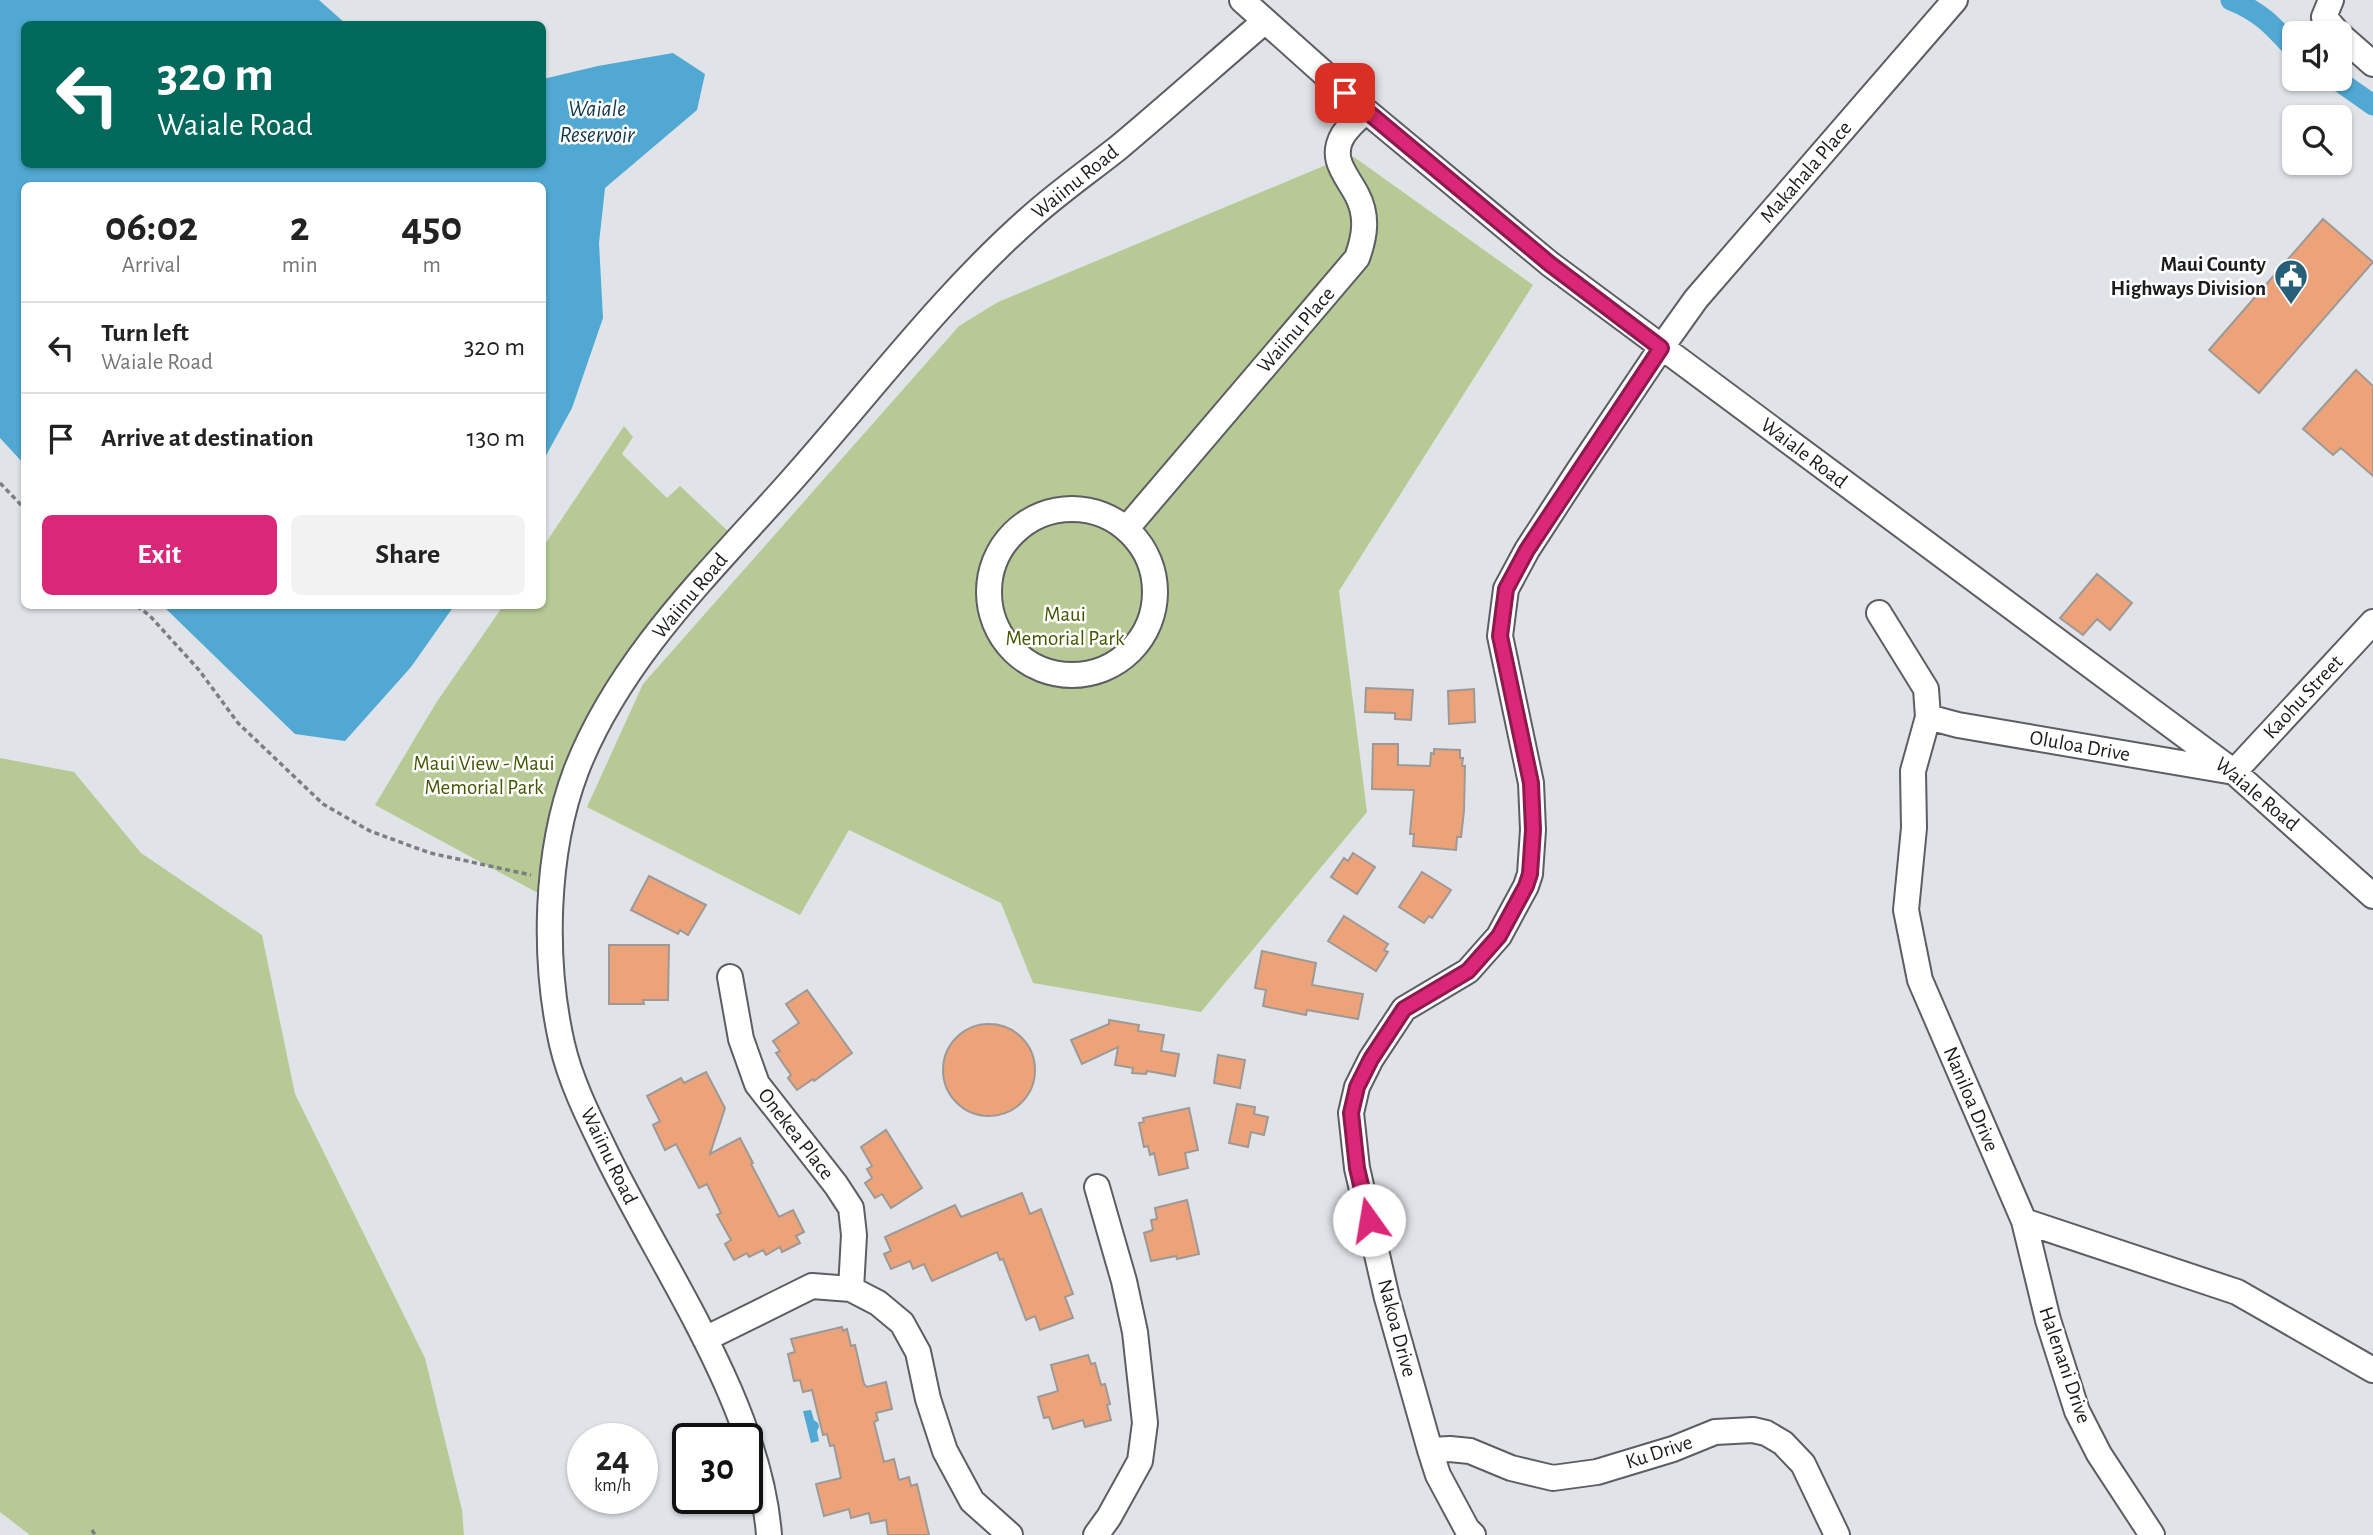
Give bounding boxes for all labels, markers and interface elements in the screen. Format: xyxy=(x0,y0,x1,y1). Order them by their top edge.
map controls xyxy=(2282,21,2352,175)
button: sound xyxy=(2282,21,2352,91)
icon: left xyxy=(42,49,133,140)
text: 320 m xyxy=(157,51,274,100)
pin xyxy=(1315,63,1375,123)
icon: arrive xyxy=(1326,74,1364,112)
water label: Waiale Reservoir xyxy=(560,98,635,147)
button: search xyxy=(2282,105,2352,175)
text: Waiale Road xyxy=(157,109,313,141)
street label: Makahala Place xyxy=(1756,117,1856,227)
street label: Waiinu Road xyxy=(1028,141,1122,223)
text: 06:02 xyxy=(105,206,198,248)
text: 2 xyxy=(290,206,310,248)
text: 450 xyxy=(401,206,462,248)
text: Arrival xyxy=(122,254,181,277)
text: min xyxy=(282,254,318,277)
text: m xyxy=(423,254,441,277)
place label: Maui County Highways Division xyxy=(2111,254,2267,299)
public building icon: Maui County Highways Division xyxy=(2272,257,2310,306)
street label: Waiinu Place xyxy=(1253,283,1339,377)
text: Turn left xyxy=(101,320,189,346)
icon: left xyxy=(42,329,80,367)
text: 320 m xyxy=(464,334,525,360)
text: Waiale Road xyxy=(101,351,213,374)
street label: Waiale Road xyxy=(1757,414,1851,492)
icon: arrive xyxy=(42,420,80,458)
text: Arrive at destination xyxy=(101,425,314,451)
text: 130 m xyxy=(467,425,525,451)
button: Exit xyxy=(42,515,277,595)
button: Share xyxy=(291,515,525,595)
street label: Waiinu Road xyxy=(648,549,732,643)
park label: Maui Memorial Park xyxy=(1005,604,1125,649)
street label: Kaohu Street xyxy=(2259,651,2347,743)
street label: Oluloa Drive xyxy=(2028,727,2132,765)
park label: Maui View - Maui Memorial Park xyxy=(413,753,555,798)
street label: Waiale Road xyxy=(2211,753,2303,835)
street label: Naniloa Drive xyxy=(1940,1043,2002,1155)
street label: Onekea Place xyxy=(754,1084,838,1184)
street label: Waiinu Road xyxy=(577,1105,641,1208)
position arrow xyxy=(1332,1183,1406,1257)
street label: Nakoa Drive xyxy=(1374,1277,1420,1379)
street label: Halenani Drive xyxy=(2035,1304,2095,1426)
speed limit sign: 30 xyxy=(672,1423,763,1514)
street label: Ku Drive xyxy=(1623,1431,1695,1473)
text: 24 xyxy=(595,1442,630,1477)
text: km/h xyxy=(594,1477,631,1495)

